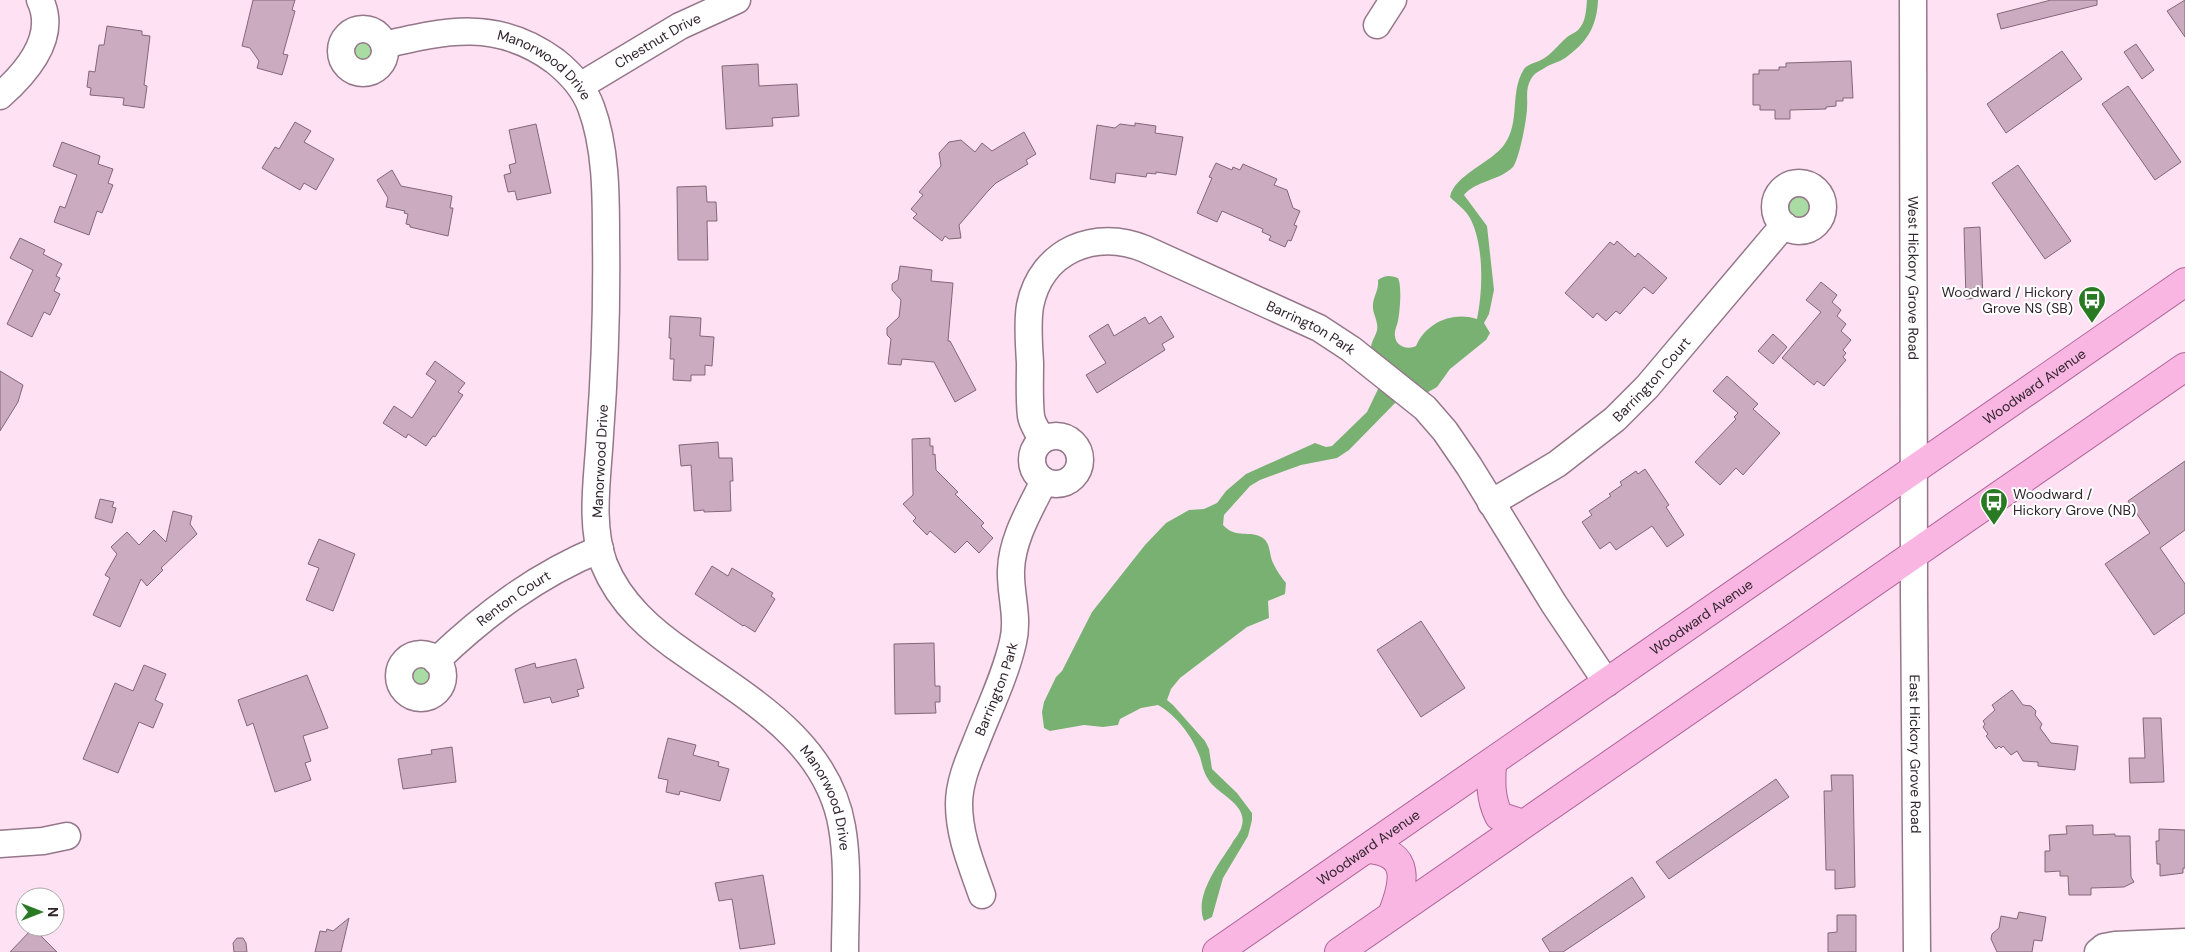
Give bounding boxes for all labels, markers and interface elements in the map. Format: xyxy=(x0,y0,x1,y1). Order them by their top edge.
street label: Chestnut Drive xyxy=(611,9,704,72)
street label: Manorwood Drive xyxy=(496,26,595,103)
street label: West Hickory Grove Road xyxy=(1904,196,1923,360)
place label: Woodward / Hickory Grove NS (SB) xyxy=(1941,283,2073,317)
bus stop icon: Woodward / Hickory Grove NS (SB) xyxy=(2077,285,2107,324)
street label: Barrington Park xyxy=(1264,296,1360,358)
street label: Barrington Court xyxy=(1609,333,1694,425)
street label: Woodward Avenue xyxy=(1979,344,2089,428)
street label: Manorwood Drive xyxy=(588,404,612,518)
place label: Woodward / Hickory Grove (NB) xyxy=(2013,485,2136,519)
bus stop icon: Woodward / Hickory Grove (NB) xyxy=(1979,487,2009,526)
street label: Renton Court xyxy=(473,566,554,630)
street label: Woodward Avenue xyxy=(1646,575,1756,659)
street label: Barrington Park xyxy=(971,640,1022,738)
street label: East Hickory Grove Road xyxy=(1906,674,1925,834)
street label: Manorwood Drive xyxy=(796,741,854,851)
street label: Woodward Avenue xyxy=(1313,805,1423,889)
north arrow xyxy=(15,887,65,937)
text: N xyxy=(44,907,62,917)

